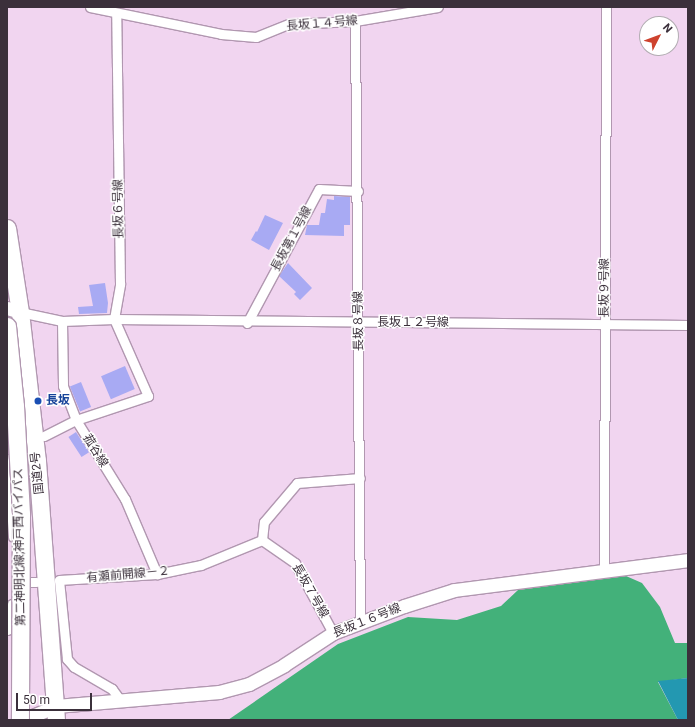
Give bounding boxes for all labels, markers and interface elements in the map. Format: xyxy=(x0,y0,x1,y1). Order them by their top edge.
street label: 長坂１４号線 xyxy=(286,14,358,34)
north arrow xyxy=(639,16,679,56)
text: N xyxy=(660,21,675,36)
street label: 長坂６号線 xyxy=(111,179,127,239)
street label: 長坂第１号線 xyxy=(269,204,315,274)
street label: 長坂９号線 xyxy=(598,258,612,318)
street label: 長坂８号線 xyxy=(351,291,367,351)
street label: 長坂１２号線 xyxy=(377,316,449,330)
place label: 長坂 xyxy=(46,394,70,408)
marker: 長坂 xyxy=(33,396,43,406)
street label: 菰谷線 xyxy=(79,432,111,470)
street label: 国道2号 xyxy=(29,451,47,495)
street label: 第二神明北線;神戸西バイパス xyxy=(11,468,29,626)
street label: 長坂７号線 xyxy=(289,561,331,621)
street label: 有瀬前開線－２ xyxy=(86,564,170,586)
street label: 長坂１６号線 xyxy=(331,601,403,641)
scale bar xyxy=(18,685,94,711)
text: 50 m xyxy=(23,693,50,707)

